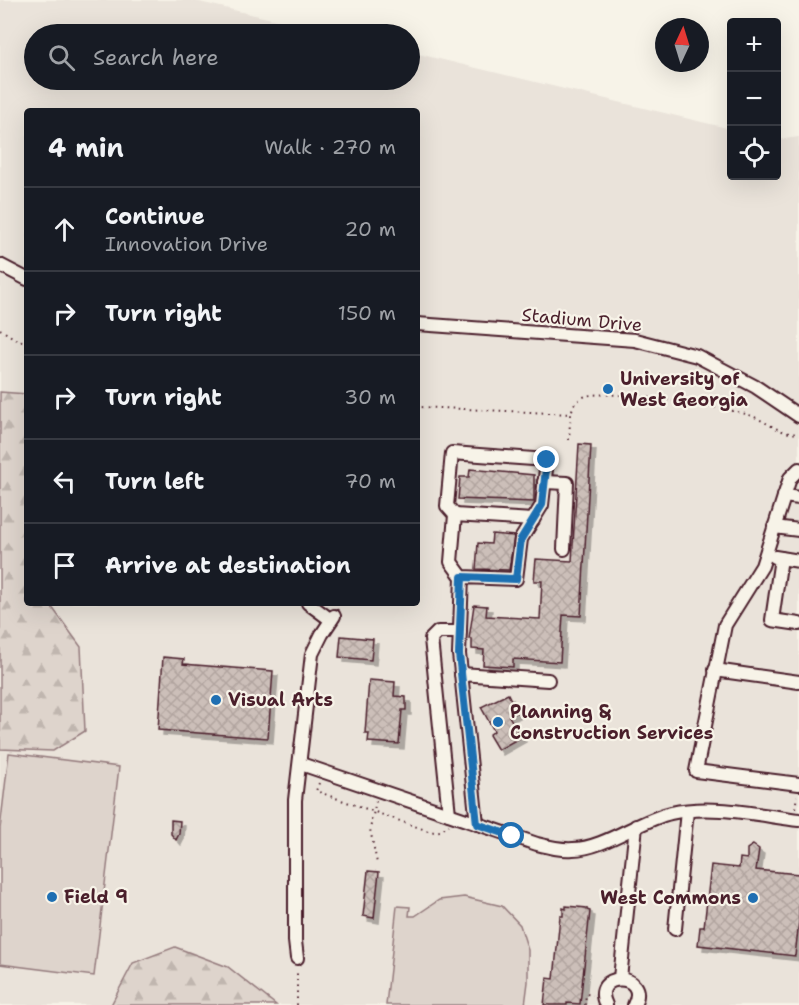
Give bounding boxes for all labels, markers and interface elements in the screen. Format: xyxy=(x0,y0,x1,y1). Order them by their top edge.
north arrow xyxy=(655,18,709,72)
map controls xyxy=(727,18,781,180)
button: + xyxy=(727,18,781,72)
search box xyxy=(24,24,420,90)
icon: search xyxy=(45,41,78,74)
text: Search here xyxy=(93,43,219,72)
button: − xyxy=(727,72,781,126)
button: locate xyxy=(727,126,781,180)
text: 4 min xyxy=(48,130,124,165)
text: Walk · 270 m xyxy=(264,134,396,160)
text: Continue xyxy=(105,202,205,231)
icon: ahead xyxy=(48,213,81,246)
text: 20 m xyxy=(345,216,396,242)
text: Innovation Drive xyxy=(105,231,268,257)
icon: right xyxy=(48,297,81,330)
text: Turn right xyxy=(105,299,222,328)
text: 150 m xyxy=(338,300,396,326)
street label: Stadium Drive xyxy=(521,303,643,337)
place label: University of West Georgia xyxy=(620,367,749,412)
icon: right xyxy=(48,381,81,414)
marker: University of West Georgia xyxy=(601,382,615,396)
text: Turn right xyxy=(105,383,222,412)
text: 30 m xyxy=(344,384,396,410)
route end xyxy=(533,446,559,472)
icon: left xyxy=(48,465,81,498)
text: Turn left xyxy=(105,467,204,496)
text: 70 m xyxy=(344,468,396,494)
icon: arrive xyxy=(48,549,81,582)
text: Arrive at destination xyxy=(105,551,351,580)
place label: Visual Arts xyxy=(228,688,333,712)
marker: Visual Arts xyxy=(209,693,223,707)
place label: Planning & Construction Services xyxy=(510,700,713,745)
marker: Planning & Construction Services xyxy=(491,715,505,729)
route start xyxy=(498,822,524,848)
place label: Field 9 xyxy=(64,885,128,909)
place label: West Commons xyxy=(600,886,741,910)
marker: Field 9 xyxy=(45,890,59,904)
marker: West Commons xyxy=(746,891,760,905)

